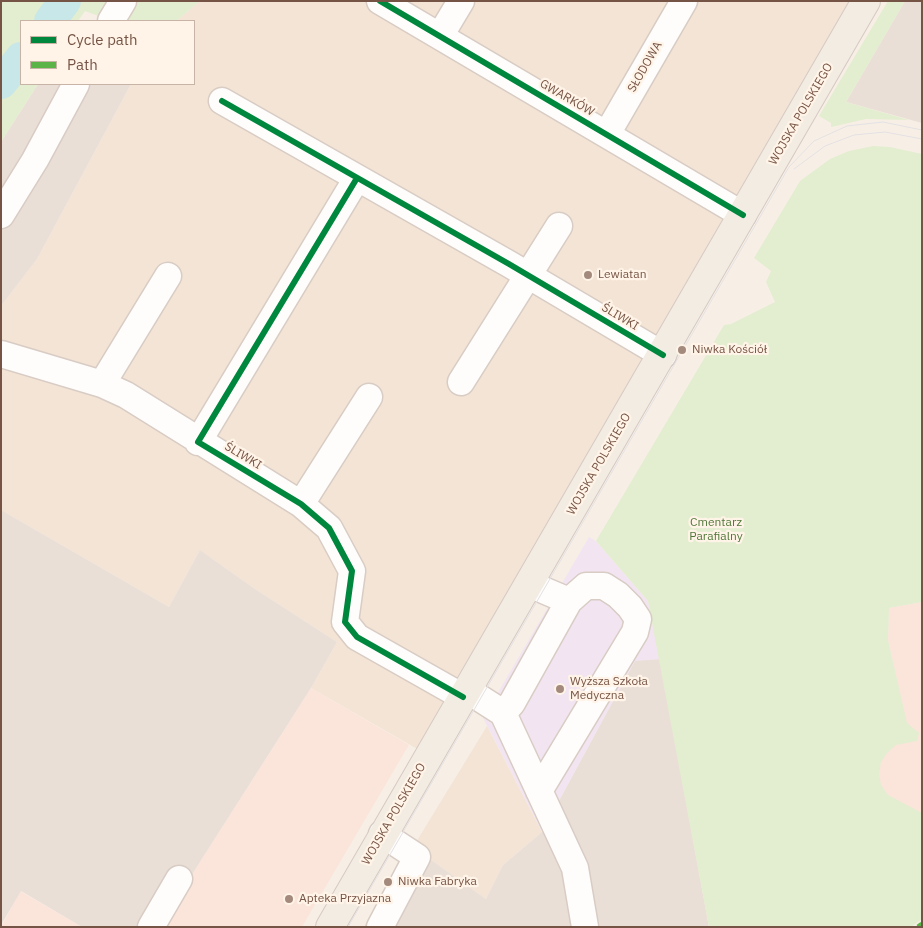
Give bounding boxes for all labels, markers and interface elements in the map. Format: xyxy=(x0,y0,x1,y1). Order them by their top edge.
legend xyxy=(20,20,195,85)
text: Cycle path xyxy=(67,30,138,49)
street label: SŁODOWA xyxy=(625,39,665,95)
text: Path xyxy=(67,55,98,74)
street label: WOJSKA POLSKIEGO xyxy=(766,61,836,167)
street label: GWARKÓW xyxy=(537,77,597,119)
place label: Lewiatan xyxy=(598,268,646,282)
marker: Lewiatan xyxy=(582,269,594,281)
street label: ŚLIWKI xyxy=(599,300,641,334)
place label: Niwka Kościół xyxy=(692,343,767,357)
marker: Niwka Kościół xyxy=(676,344,688,356)
street label: WOJSKA POLSKIEGO xyxy=(564,411,634,517)
street label: ŚLIWKI xyxy=(222,439,264,473)
park label: Cmentarz Parafialny xyxy=(689,516,743,544)
place label: Wyższa Szkoła Medyczna xyxy=(570,675,648,703)
marker: Wyższa Szkoła Medyczna xyxy=(554,683,566,695)
street label: WOJSKA POLSKIEGO xyxy=(359,761,429,867)
place label: Niwka Fabryka xyxy=(398,875,477,889)
marker: Niwka Fabryka xyxy=(382,876,394,888)
place label: Apteka Przyjazna xyxy=(299,892,391,906)
marker: Apteka Przyjazna xyxy=(283,893,295,905)

